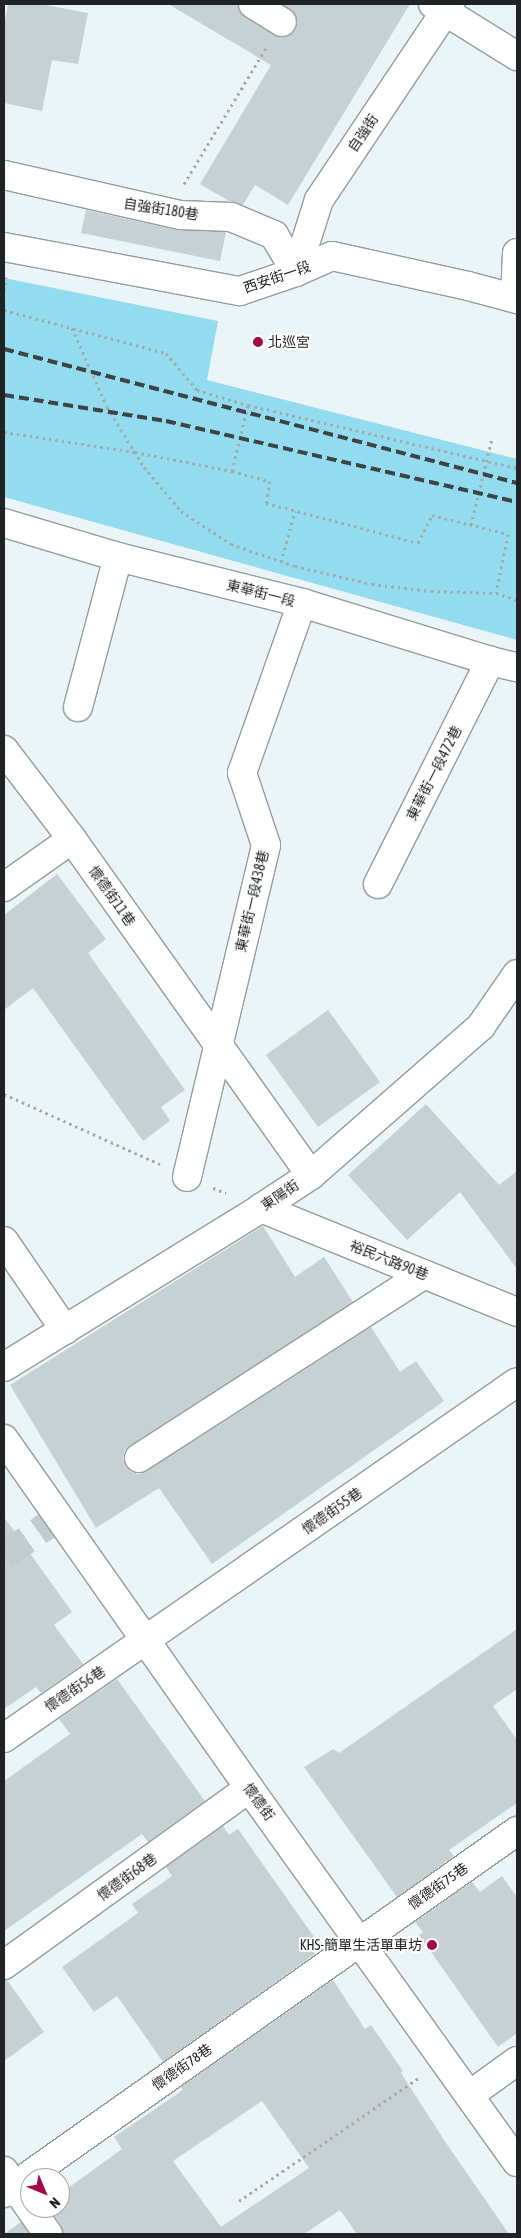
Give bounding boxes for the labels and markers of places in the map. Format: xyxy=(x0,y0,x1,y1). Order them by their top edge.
place label: 北巡宮 xyxy=(268,334,310,350)
marker: 北巡宮 xyxy=(252,336,264,348)
place label: KHS-簡單生活單車坊 xyxy=(300,1937,422,1953)
marker: KHS-簡單生活單車坊 xyxy=(426,1939,438,1951)

